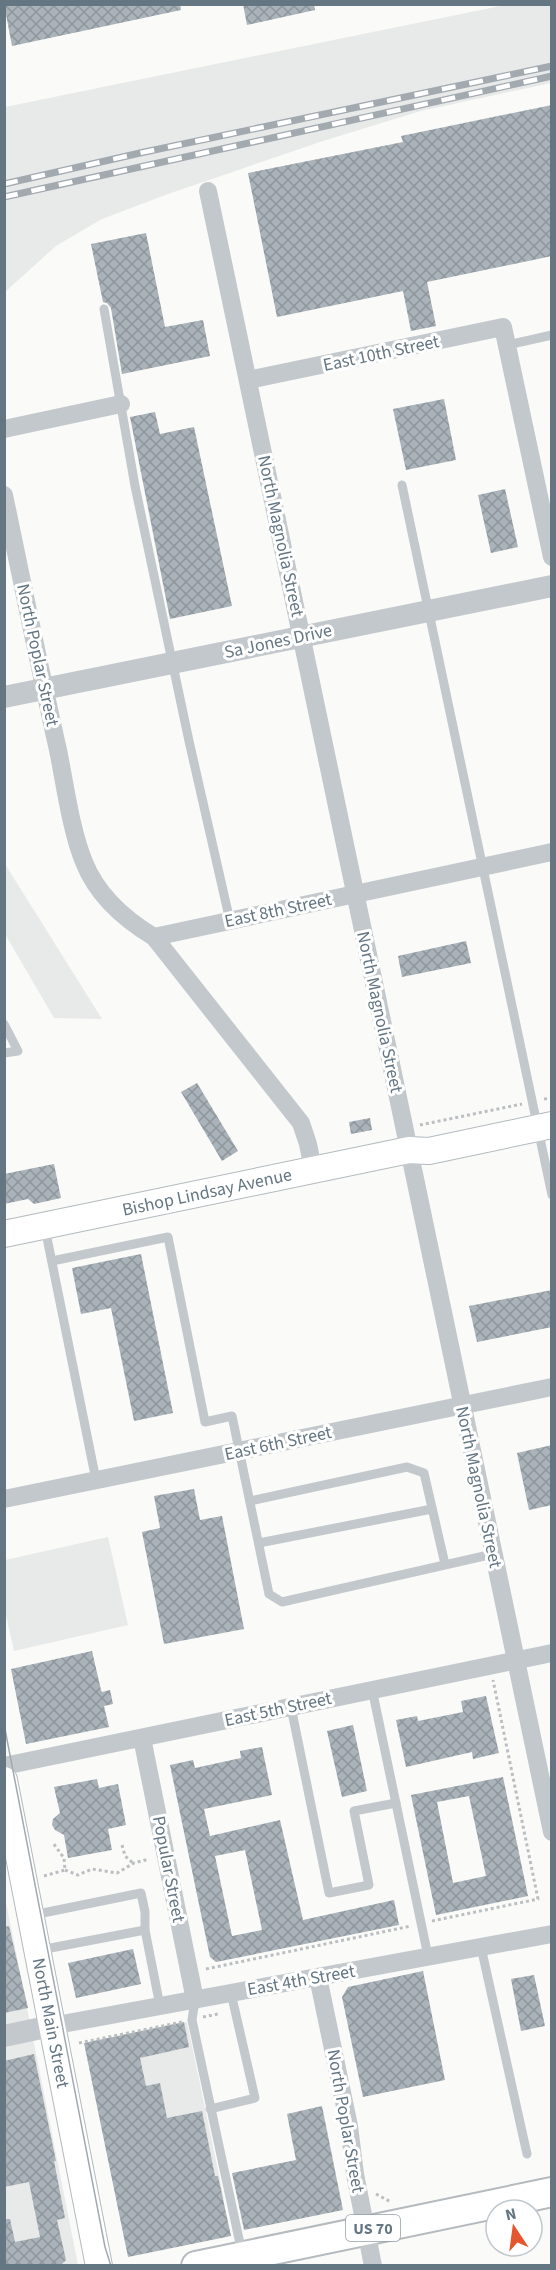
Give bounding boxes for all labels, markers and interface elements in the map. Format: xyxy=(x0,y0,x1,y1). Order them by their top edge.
street label: East 10th Street xyxy=(321,329,441,378)
street label: North Magnolia Street xyxy=(251,453,310,619)
street label: North Poplar Street xyxy=(10,581,65,729)
street label: Sa Jones Drive xyxy=(222,618,334,665)
street label: East 8th Street xyxy=(222,887,334,934)
street label: North Magnolia Street xyxy=(350,929,409,1095)
street label: Bishop Lindsay Avenue xyxy=(120,1162,294,1223)
street label: North Magnolia Street xyxy=(449,1404,508,1570)
street label: East 6th Street xyxy=(222,1420,334,1467)
street label: East 5th Street xyxy=(222,1686,334,1733)
street label: Popular Street xyxy=(146,1814,191,1924)
street label: North Main Street xyxy=(26,1956,75,2090)
street label: East 4th Street xyxy=(245,1959,357,2002)
street label: North Poplar Street xyxy=(321,2047,370,2195)
north arrow xyxy=(484,2198,544,2258)
text: N xyxy=(503,2202,519,2226)
road number: US 70 xyxy=(346,2215,400,2241)

